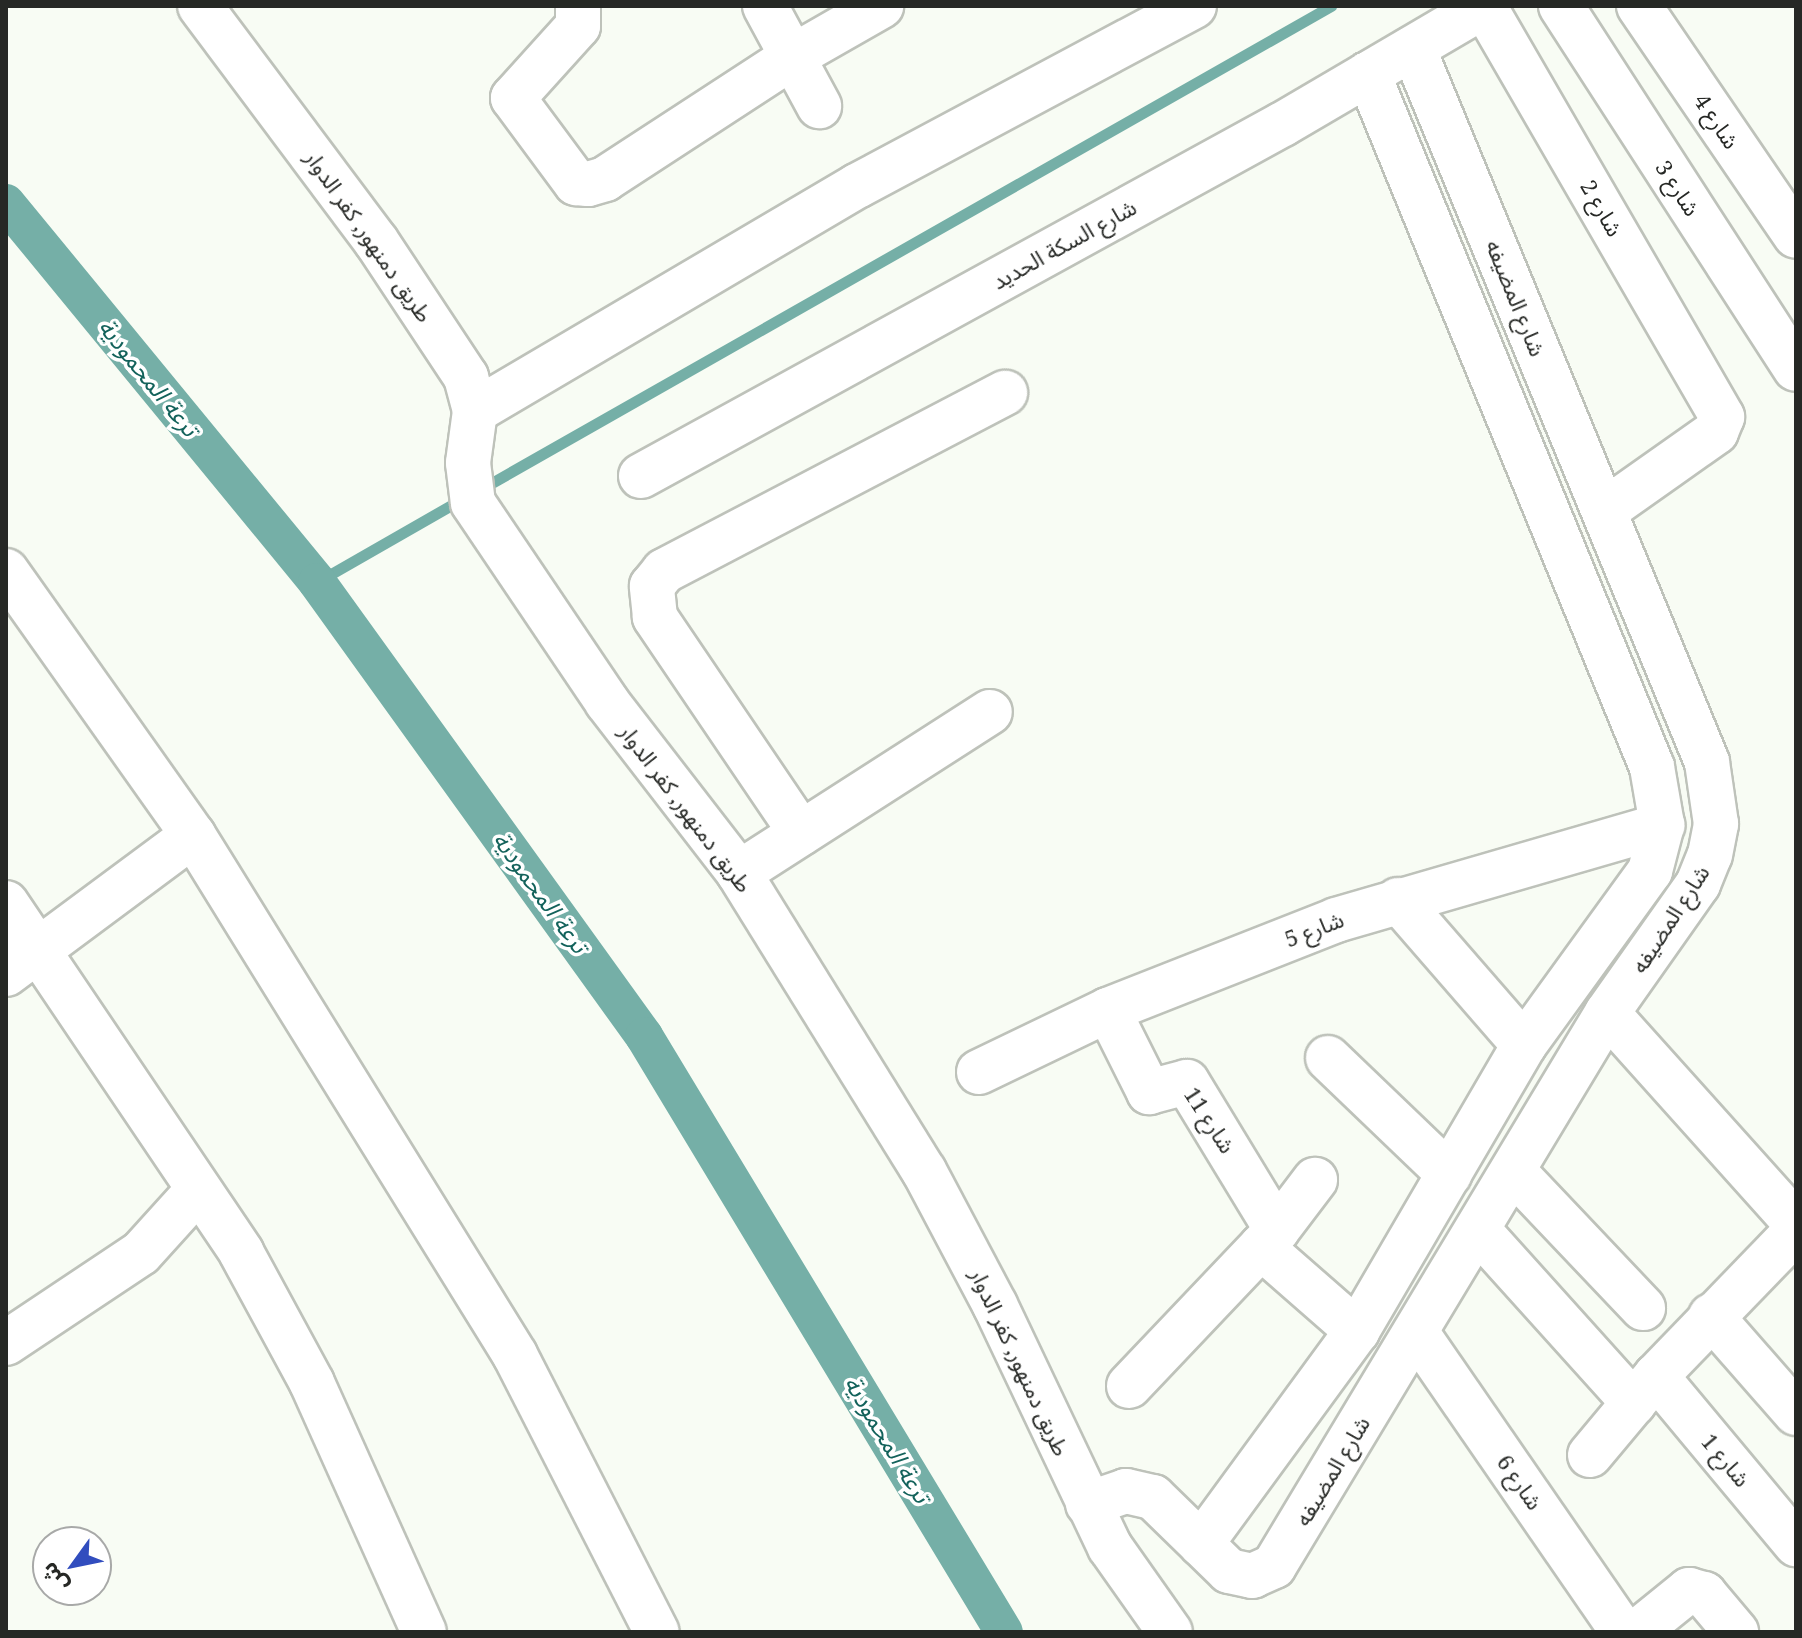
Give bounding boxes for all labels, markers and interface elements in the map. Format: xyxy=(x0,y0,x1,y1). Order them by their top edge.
street label: شارع 4 xyxy=(1689,88,1745,154)
street label: طريق دمنهور, كفر الدوار xyxy=(300,145,438,327)
street label: شارع 3 xyxy=(1650,155,1706,221)
street label: شارع 2 xyxy=(1575,175,1629,241)
street label: شارع السكة الحديد xyxy=(987,193,1141,295)
street label: شارع المضيفه xyxy=(1481,236,1551,360)
water label: ترعة المحمودية xyxy=(93,313,205,441)
street label: طريق دمنهور, كفر الدوار xyxy=(614,719,758,897)
water label: ترعة المحمودية xyxy=(487,826,595,958)
street label: شارع المضيفه xyxy=(1625,860,1715,978)
street label: شارع 5 xyxy=(1281,906,1347,952)
street label: شارع 11 xyxy=(1179,1082,1241,1158)
street label: طريق دمنهور, كفر الدوار xyxy=(965,1264,1075,1460)
water label: ترعة المحمودية xyxy=(839,1370,937,1508)
street label: شارع المضيفه xyxy=(1289,1412,1375,1530)
street label: شارع 1 xyxy=(1696,1428,1756,1492)
street label: شارع 6 xyxy=(1492,1449,1548,1515)
north arrow xyxy=(32,1526,112,1606)
text: ش xyxy=(33,1557,74,1599)

